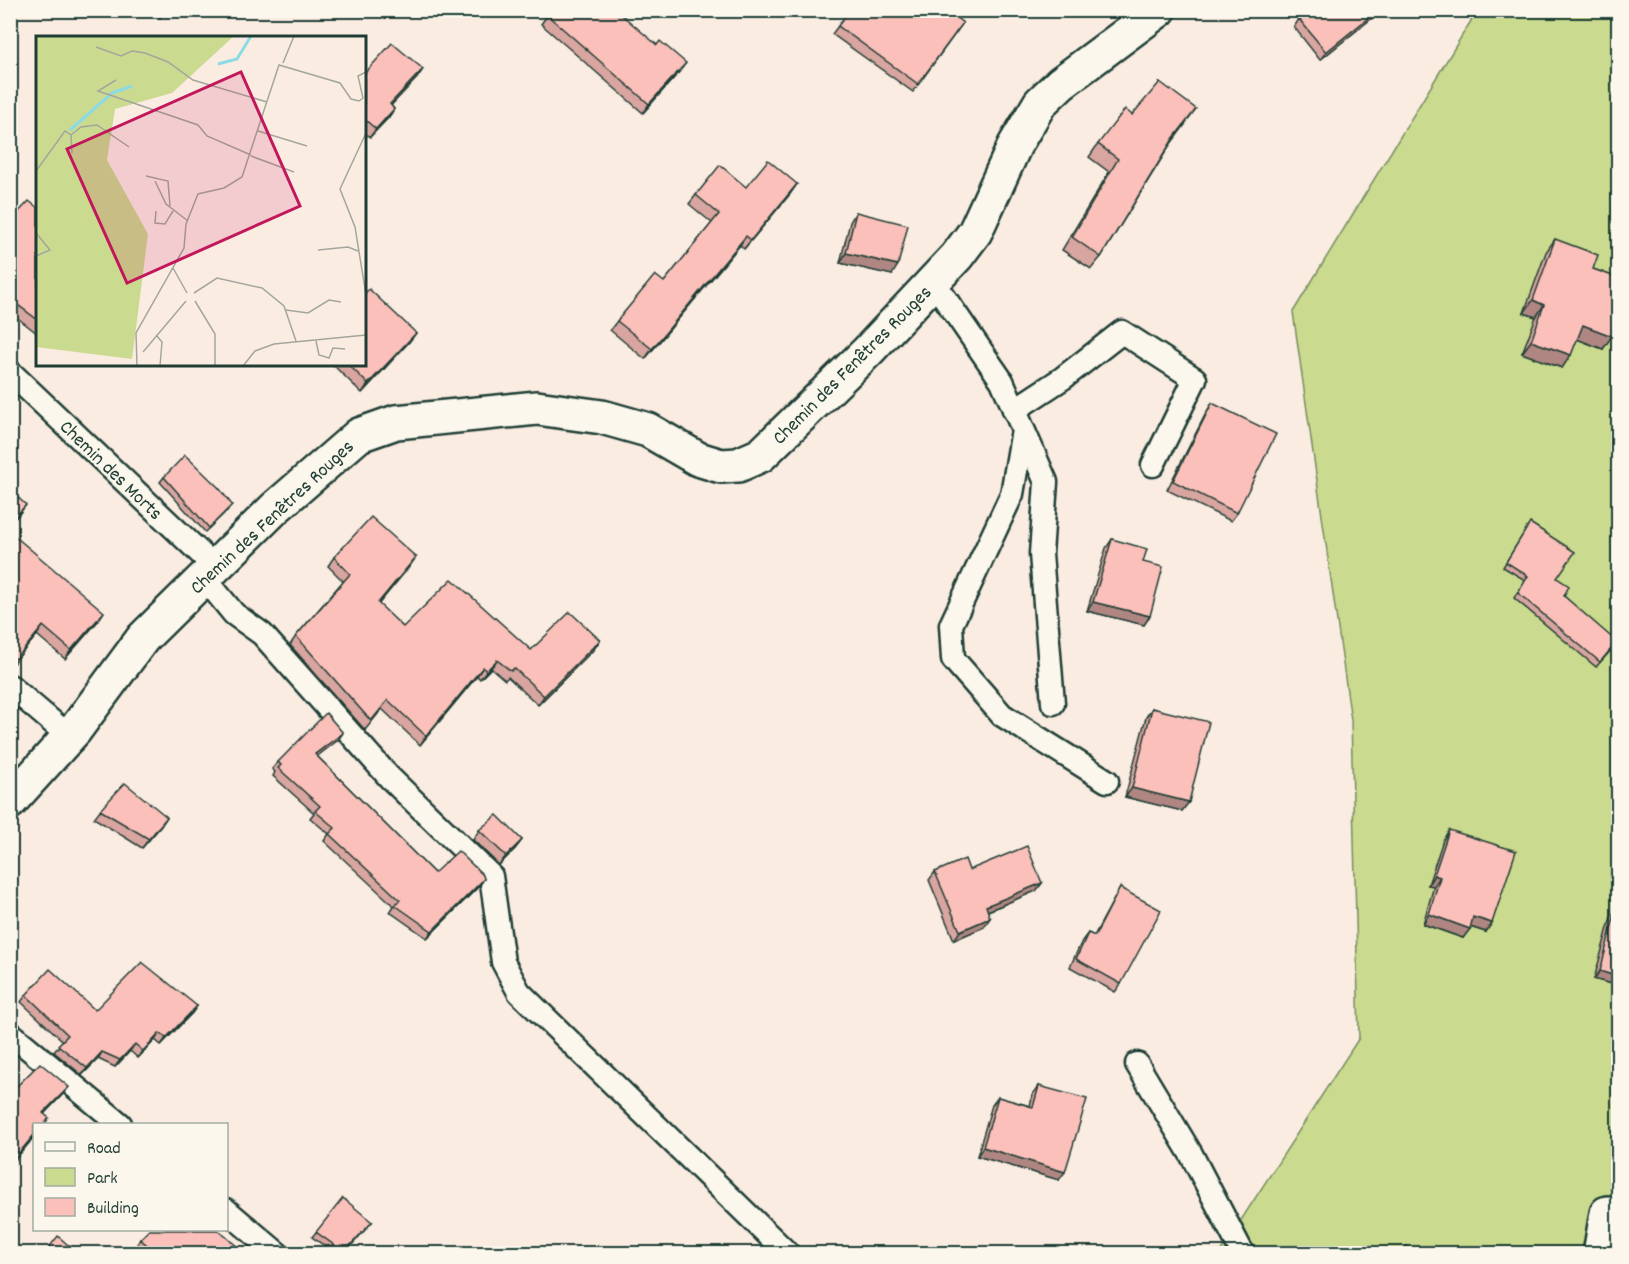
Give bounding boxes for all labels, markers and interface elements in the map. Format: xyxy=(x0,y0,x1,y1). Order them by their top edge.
inset map xyxy=(36,36,366,366)
street label: Chemin des Fenêtres Rouges xyxy=(767,280,939,452)
street label: Chemin des Morts xyxy=(52,415,168,528)
street label: Chemin des Fenêtres Rouges xyxy=(185,434,361,602)
legend xyxy=(33,1123,228,1231)
text: Road xyxy=(87,1137,121,1162)
text: Park xyxy=(87,1167,118,1192)
text: Building xyxy=(87,1197,139,1222)

